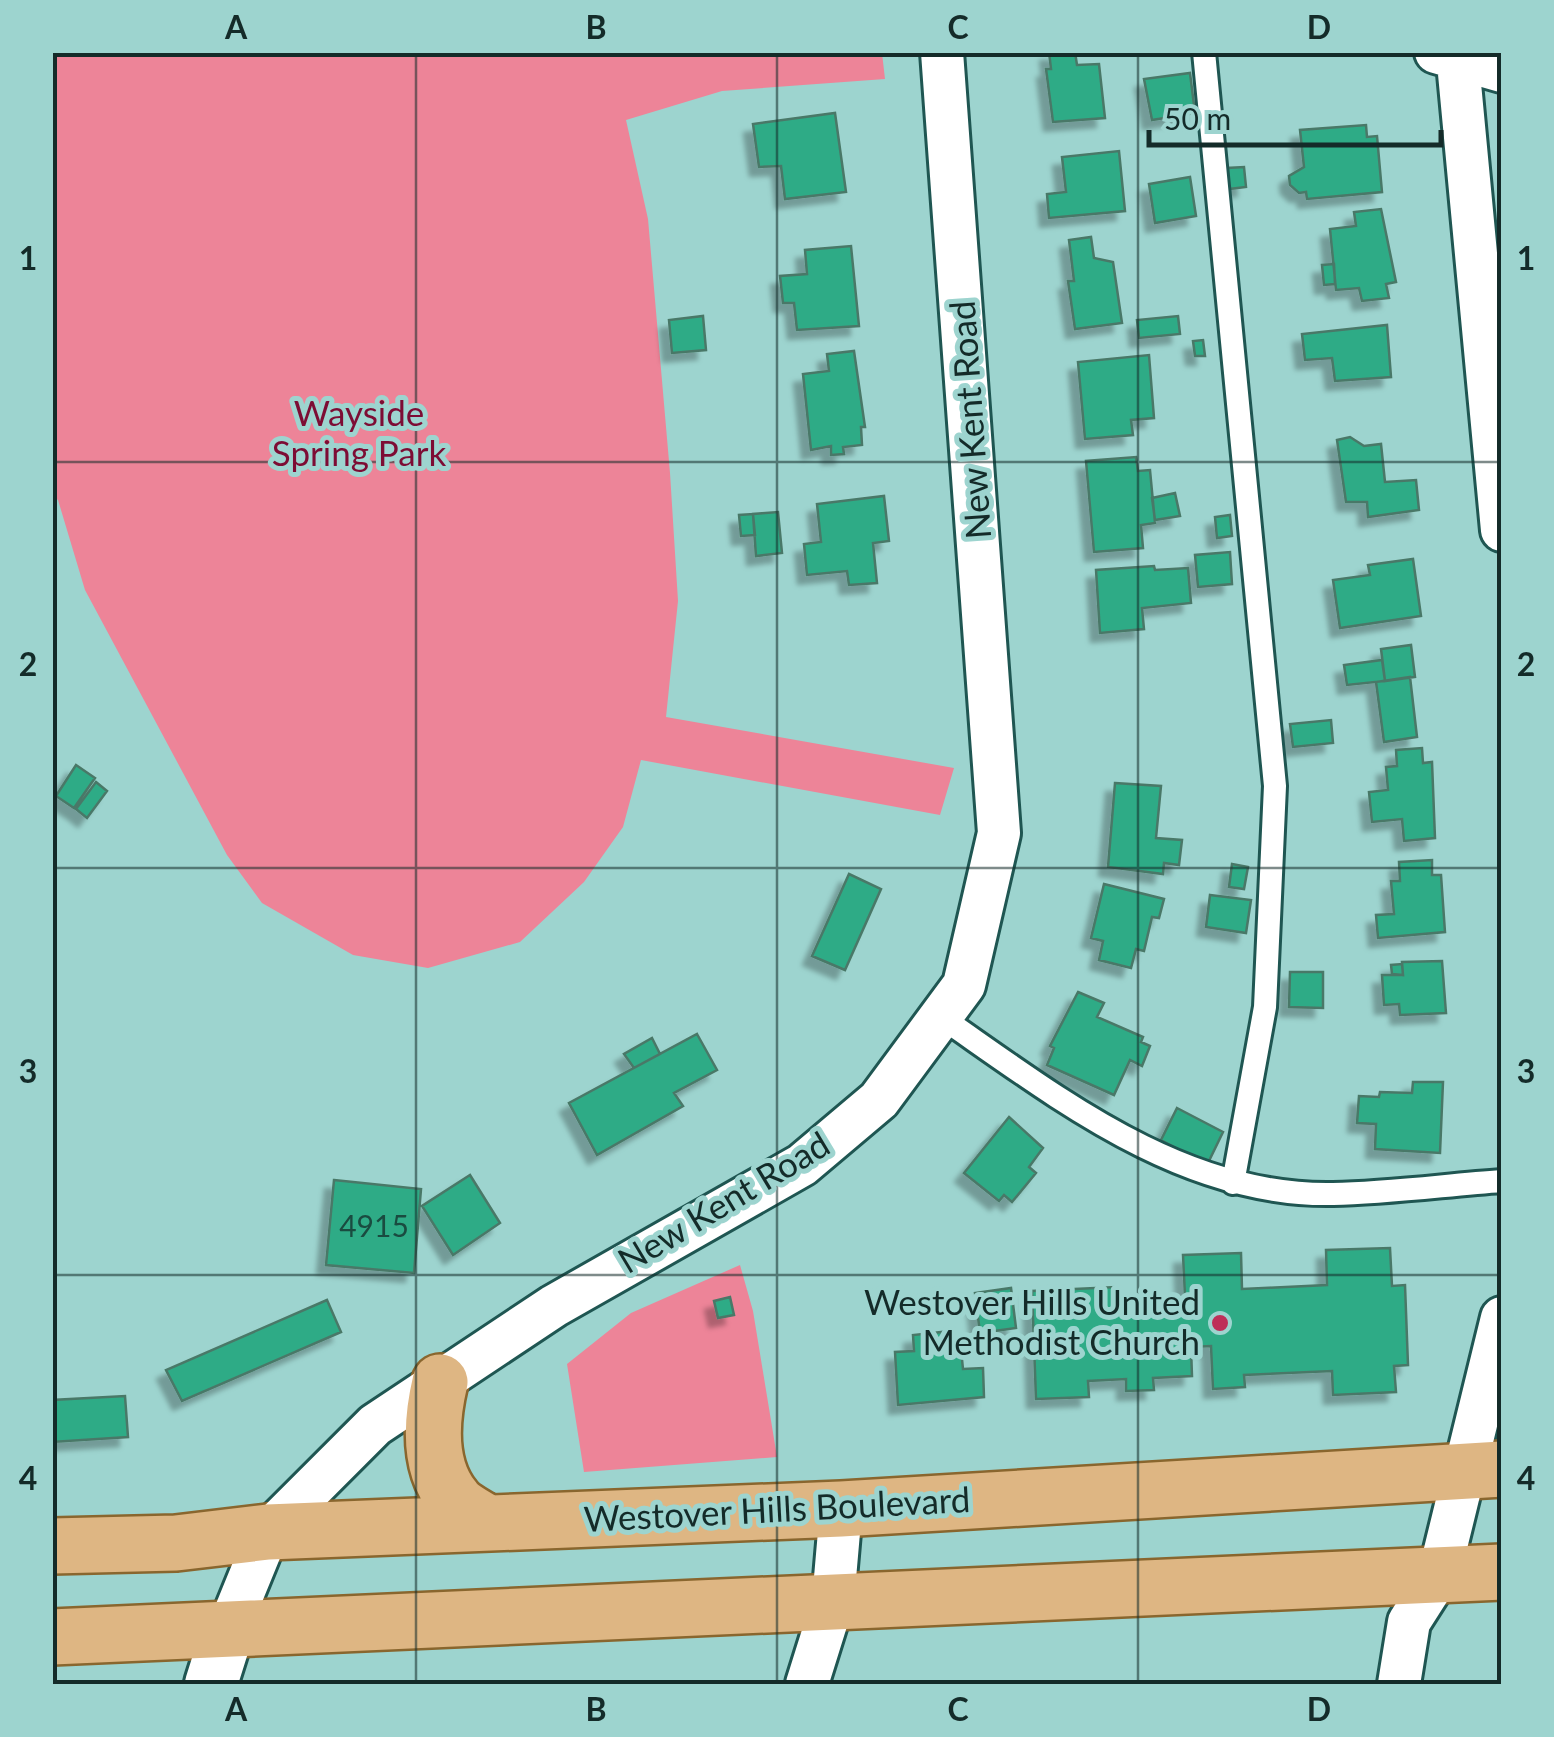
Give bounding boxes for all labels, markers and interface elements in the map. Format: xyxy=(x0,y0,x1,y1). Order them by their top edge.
text: A xyxy=(224,7,248,46)
text: B xyxy=(585,7,607,46)
text: C xyxy=(947,7,969,46)
text: D xyxy=(1307,7,1331,46)
scale bar xyxy=(1149,85,1442,147)
text: 50 m xyxy=(1164,100,1231,136)
text: 1 xyxy=(19,238,37,277)
text: 1 xyxy=(1517,238,1535,277)
street label: New Kent Road xyxy=(940,299,998,541)
park label: Wayside Spring Park xyxy=(272,391,446,473)
text: 2 xyxy=(19,644,37,683)
text: 2 xyxy=(1517,644,1535,683)
text: 3 xyxy=(19,1051,37,1090)
text: 3 xyxy=(1517,1051,1535,1090)
street label: New Kent Road xyxy=(610,1122,836,1281)
house number: 4915 xyxy=(339,1207,409,1243)
place label: Westover Hills United Methodist Church xyxy=(864,1280,1200,1362)
marker: Westover Hills United Methodist Church xyxy=(1209,1312,1231,1334)
text: 4 xyxy=(19,1458,37,1497)
text: 4 xyxy=(1517,1458,1535,1497)
street label: Westover Hills Boulevard xyxy=(583,1477,971,1539)
text: A xyxy=(224,1689,248,1728)
text: B xyxy=(585,1689,607,1728)
text: C xyxy=(947,1689,969,1728)
text: D xyxy=(1307,1689,1331,1728)

